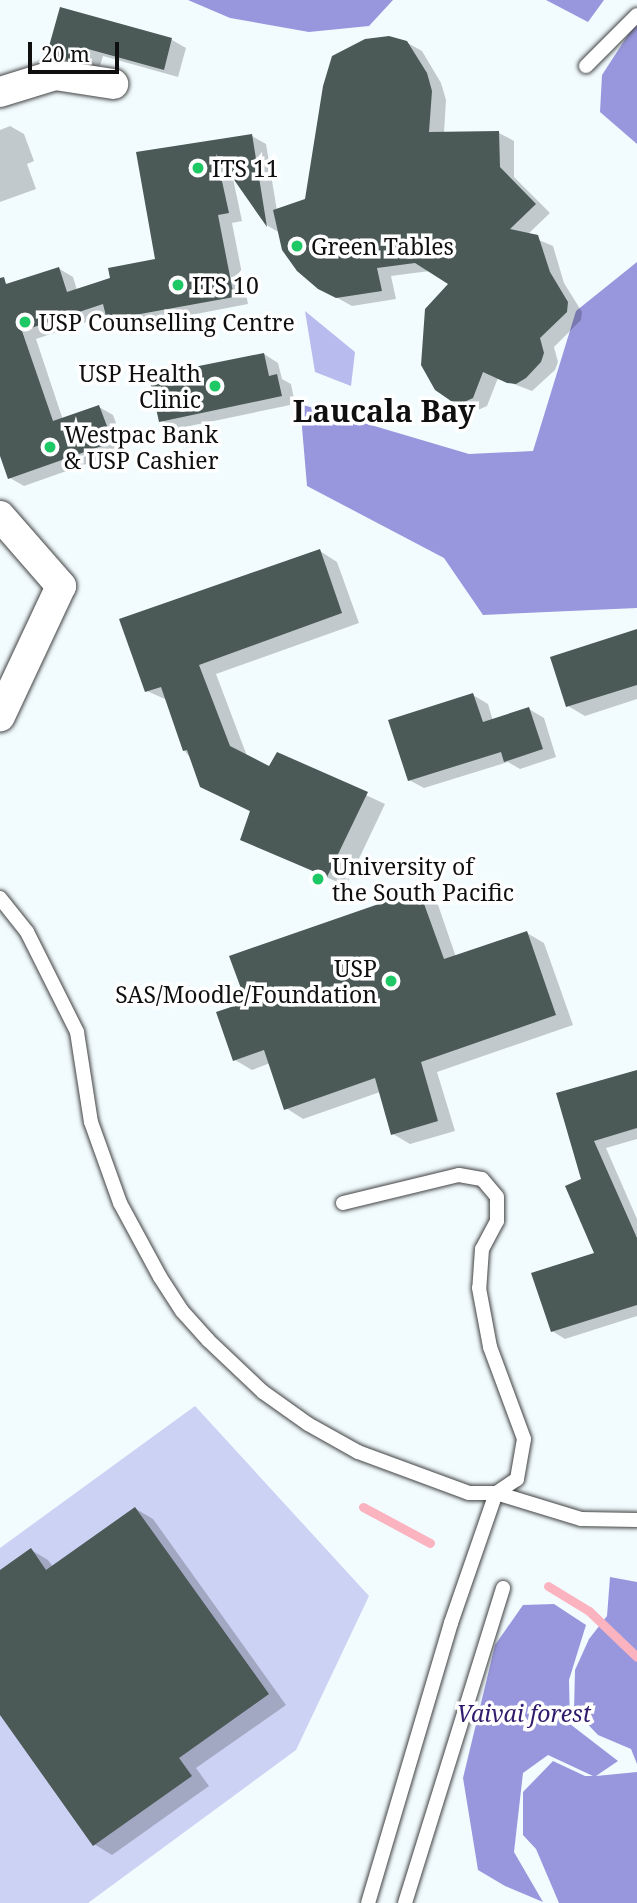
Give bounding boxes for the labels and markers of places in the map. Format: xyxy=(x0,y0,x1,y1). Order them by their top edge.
place label: ITS 11 xyxy=(212,154,279,182)
marker: ITS 11 xyxy=(190,160,206,176)
place label: Green Tables xyxy=(311,232,454,260)
marker: Green Tables xyxy=(289,238,305,254)
place label: ITS 10 xyxy=(192,271,259,299)
marker: ITS 10 xyxy=(170,277,186,293)
place label: USP Counselling Centre xyxy=(39,308,295,336)
marker: USP Counselling Centre xyxy=(17,314,33,330)
place label: USP Health Clinic xyxy=(79,359,201,413)
marker: USP Health Clinic xyxy=(207,378,223,394)
place label: Westpac Bank & USP Cashier xyxy=(64,420,218,474)
marker: Westpac Bank & USP Cashier xyxy=(42,439,58,455)
place label: University of the South Pacific xyxy=(332,852,514,906)
marker: University of the South Pacific xyxy=(310,871,326,887)
place label: USP SAS/Moodle/Foundation xyxy=(115,954,377,1008)
marker: USP SAS/Moodle/Foundation xyxy=(383,973,399,989)

